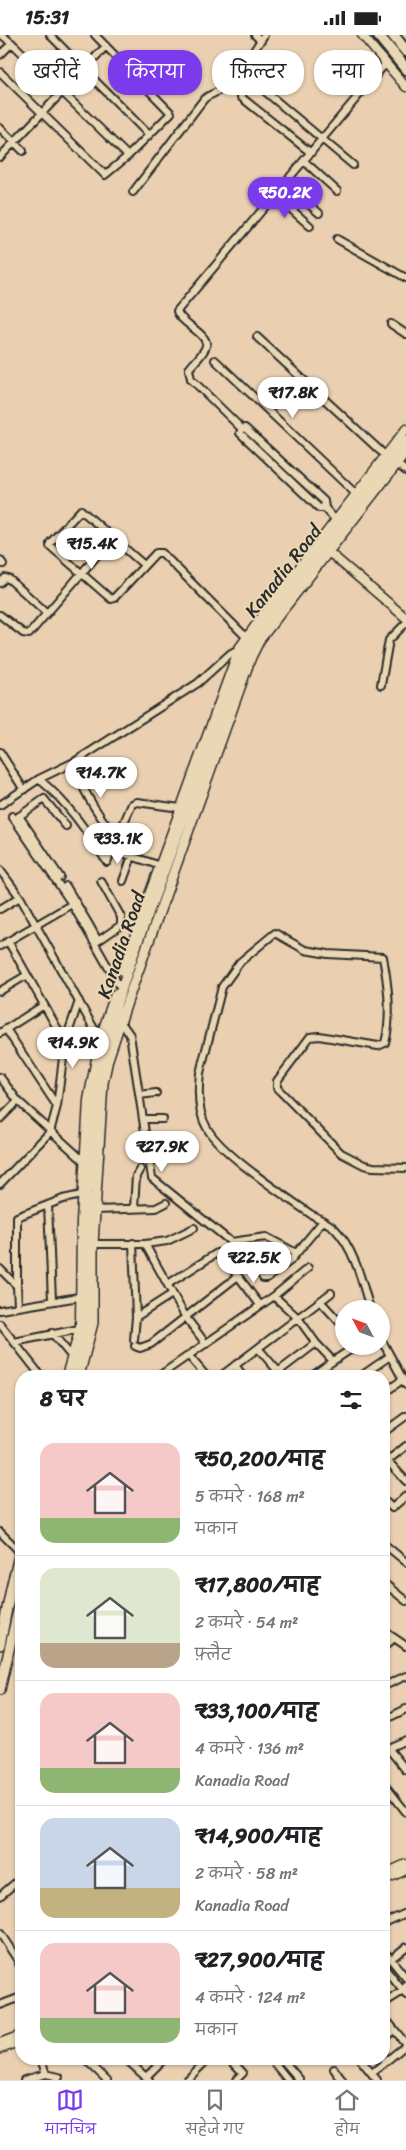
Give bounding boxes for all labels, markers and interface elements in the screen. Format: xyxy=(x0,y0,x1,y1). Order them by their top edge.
text: 15:31 xyxy=(25,1,69,34)
chip: खरीदें xyxy=(15,50,98,95)
chip: किराया xyxy=(108,50,202,95)
chip: फ़िल्टर xyxy=(212,50,304,95)
chip: नया xyxy=(314,50,382,95)
pin: ₹50.2K xyxy=(244,177,326,219)
text: ₹50.2K xyxy=(259,178,311,207)
pin: ₹17.8K xyxy=(252,377,334,419)
text: ₹17.8K xyxy=(268,378,318,407)
street label: Kanadia Road xyxy=(236,515,331,625)
pin: ₹15.4K xyxy=(51,527,133,570)
text: ₹15.4K xyxy=(67,529,117,558)
pin: ₹14.7K xyxy=(60,757,142,799)
text: ₹14.7K xyxy=(76,758,126,787)
pin: ₹33.1K xyxy=(77,823,159,865)
text: ₹33.1K xyxy=(94,824,142,853)
street label: Kanadia Road xyxy=(87,885,155,1003)
pin: ₹14.9K xyxy=(32,1027,114,1069)
text: ₹14.9K xyxy=(48,1028,98,1057)
pin: ₹27.9K xyxy=(121,1131,203,1173)
text: ₹27.9K xyxy=(136,1132,188,1161)
pin: ₹22.5K xyxy=(213,1241,295,1284)
text: ₹22.5K xyxy=(228,1243,280,1272)
north arrow xyxy=(335,1300,390,1355)
map controls xyxy=(335,1300,390,1355)
text: 8 घर xyxy=(40,1380,86,1418)
icon: filters xyxy=(337,1386,365,1414)
text: ₹50,200/माह xyxy=(195,1440,325,1478)
icon: home xyxy=(80,1463,140,1523)
text: 5 कमरे · 168 m² xyxy=(195,1482,305,1511)
text: मकान xyxy=(195,1514,237,1543)
text: ₹17,800/माह xyxy=(195,1566,320,1604)
icon: home xyxy=(80,1588,140,1648)
text: 2 कमरे · 54 m² xyxy=(195,1608,298,1637)
text: फ़्लैट xyxy=(195,1640,231,1669)
text: ₹33,100/माह xyxy=(195,1692,318,1730)
icon: home xyxy=(80,1713,140,1773)
text: 4 कमरे · 136 m² xyxy=(195,1734,304,1763)
text: Kanadia Road xyxy=(195,1766,289,1795)
text: ₹14,900/माह xyxy=(195,1817,321,1855)
icon: home xyxy=(80,1838,140,1898)
text: 2 कमरे · 58 m² xyxy=(195,1859,298,1888)
text: Kanadia Road xyxy=(195,1891,289,1920)
text: ₹27,900/माह xyxy=(195,1941,323,1979)
icon: home xyxy=(80,1963,140,2023)
text: 4 कमरे · 124 m² xyxy=(195,1983,306,2012)
text: मकान xyxy=(195,2015,237,2044)
tab: मानचित्र xyxy=(45,2086,96,2145)
tab: सहेजे गए xyxy=(186,2086,244,2145)
tab: होम xyxy=(333,2086,361,2145)

